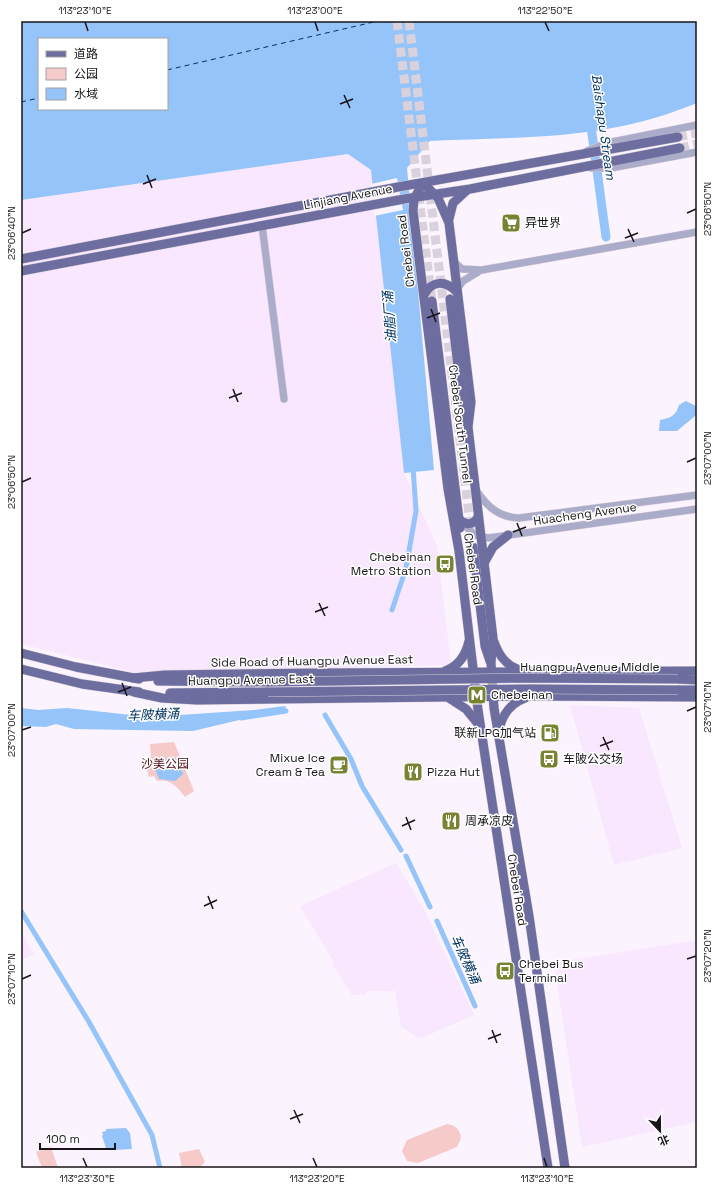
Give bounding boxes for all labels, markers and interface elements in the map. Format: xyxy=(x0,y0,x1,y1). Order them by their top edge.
text: 113°23'10"E xyxy=(58,4,112,17)
text: 113°23'00"E xyxy=(287,4,343,17)
text: 113°22'50"E xyxy=(517,4,573,17)
legend xyxy=(38,38,168,110)
text: 道路 xyxy=(74,46,98,62)
text: 公园 xyxy=(74,66,98,82)
water label: Baishapu Stream xyxy=(588,73,619,182)
text: 水域 xyxy=(74,86,98,102)
street label: Linjiang Avenue xyxy=(302,181,394,213)
text: 23°06'50"N xyxy=(701,182,714,236)
text: 23°06'40"N xyxy=(5,206,18,260)
supermarket icon: 异世界 xyxy=(500,212,522,234)
street label: Chebei Road xyxy=(394,214,418,288)
place label: 异世界 xyxy=(525,215,561,231)
water label: 油脂厂涌 xyxy=(379,288,400,344)
street label: Chebei South Tunnel xyxy=(445,364,475,484)
text: 23°07'00"N xyxy=(701,431,714,485)
text: 23°06'50"N xyxy=(5,455,18,509)
street label: Huacheng Avenue xyxy=(532,499,638,529)
street label: Chebei Road xyxy=(460,532,486,606)
place label: Chebeinan Metro Station xyxy=(351,549,431,579)
bus stop icon: Chebeinan Metro Station xyxy=(434,553,456,575)
street label: Side Road of Huangpu Avenue East xyxy=(211,651,413,671)
street label: Huangpu Avenue Middle xyxy=(520,659,660,675)
street label: Huangpu Avenue East xyxy=(188,671,314,689)
text: 23°07'10"N xyxy=(701,681,714,733)
metro station icon: Chebeinan xyxy=(466,684,488,706)
place label: Chebeinan xyxy=(491,687,553,703)
text: 23°07'00"N xyxy=(5,703,18,757)
water label: 车陂横涌 xyxy=(127,705,181,724)
fuel station icon: 联新LPG加气站 xyxy=(539,722,561,744)
place label: 联新LPG加气站 xyxy=(454,725,536,741)
bus stop icon: 车陂公交场 xyxy=(538,748,560,770)
place label: Mixue Ice Cream & Tea xyxy=(256,750,325,780)
place label: 车陂公交场 xyxy=(563,751,623,767)
cafe icon: Mixue Ice Cream & Tea xyxy=(328,754,350,776)
park label: 沙美公园 xyxy=(141,756,189,772)
restaurant icon: Pizza Hut xyxy=(402,761,424,783)
place label: Pizza Hut xyxy=(427,764,480,780)
restaurant icon: 周承凉皮 xyxy=(440,810,462,832)
place label: 周承凉皮 xyxy=(465,813,513,829)
street label: Chebei Road xyxy=(503,853,531,927)
text: 23°07'20"N xyxy=(701,929,714,983)
water label: 车陂横涌 xyxy=(447,932,485,988)
text: 23°07'10"N xyxy=(5,953,18,1005)
place label: Chebei Bus Terminal xyxy=(519,956,584,986)
bus stop icon: Chebei Bus Terminal xyxy=(494,960,516,982)
north arrow xyxy=(640,1111,680,1151)
scale bar xyxy=(40,1125,115,1151)
text: 100 m xyxy=(46,1131,80,1147)
text: 北 xyxy=(656,1132,671,1149)
text: 113°23'30"E xyxy=(59,1172,115,1185)
text: 113°23'20"E xyxy=(289,1172,345,1185)
text: 113°23'10"E xyxy=(520,1172,574,1185)

